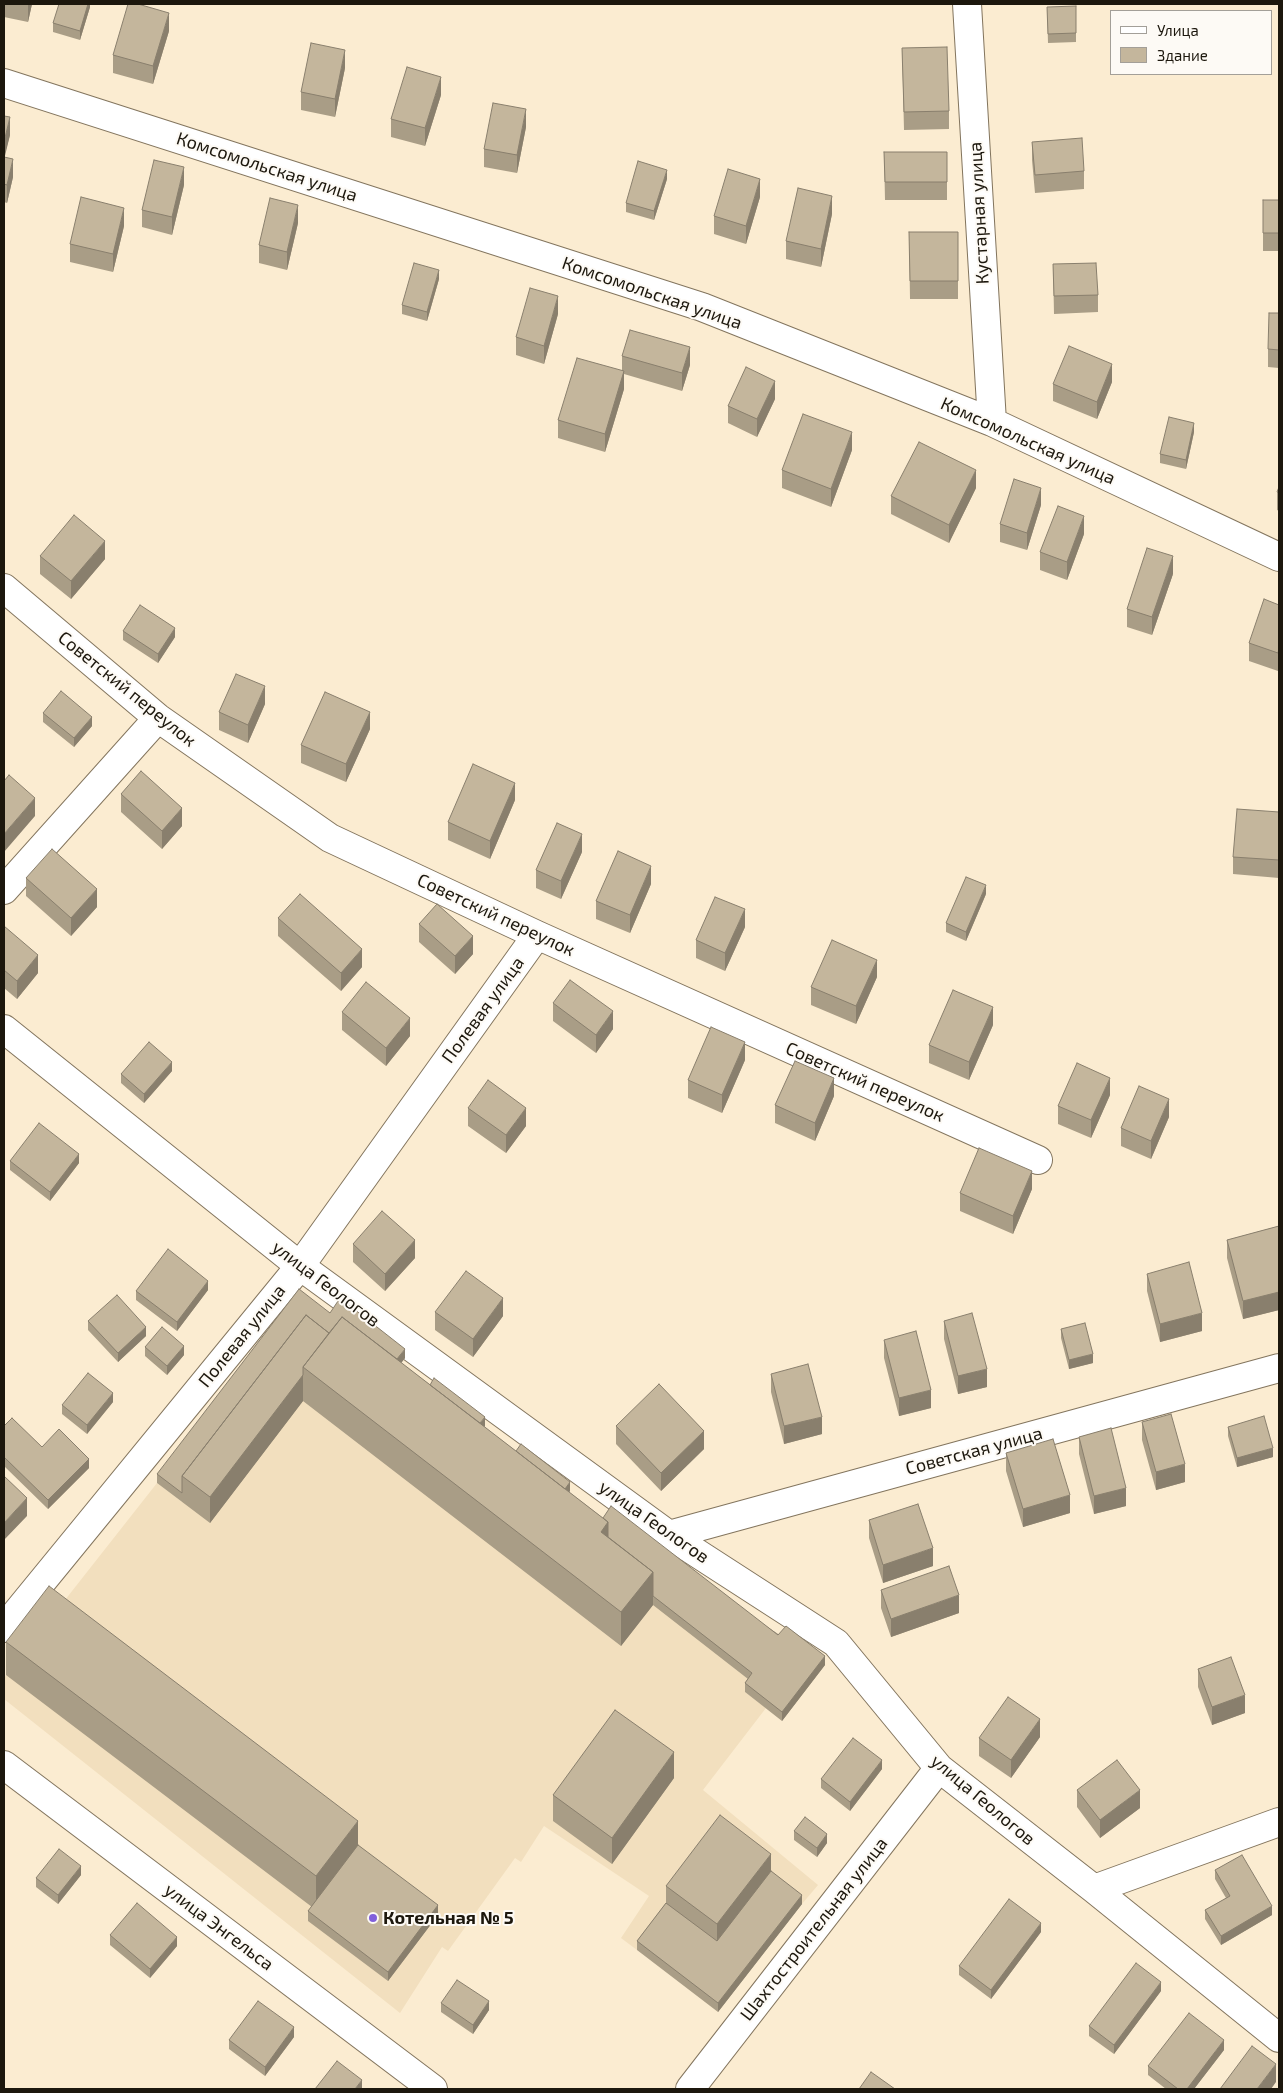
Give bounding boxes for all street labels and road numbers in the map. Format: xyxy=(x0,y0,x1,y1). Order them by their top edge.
street label: Комсомольская улица xyxy=(174,128,360,206)
street label: Кустарная улица xyxy=(964,141,994,285)
street label: Комсомольская улица xyxy=(559,252,745,334)
street label: Комсомольская улица xyxy=(937,393,1119,489)
street label: Советский переулок xyxy=(54,627,200,751)
street label: Советский переулок xyxy=(414,869,578,961)
street label: Полевая улица xyxy=(437,953,529,1067)
street label: Советский переулок xyxy=(782,1037,948,1127)
street label: улица Геологов xyxy=(268,1236,384,1332)
street label: Полевая улица xyxy=(194,1280,290,1392)
street label: Советская улица xyxy=(903,1422,1045,1480)
street label: улица Геологов xyxy=(595,1476,713,1568)
street label: улица Геологов xyxy=(926,1750,1040,1850)
street label: Шахтостроительная улица xyxy=(736,1833,892,2025)
street label: улица Энгельса xyxy=(160,1879,278,1975)

